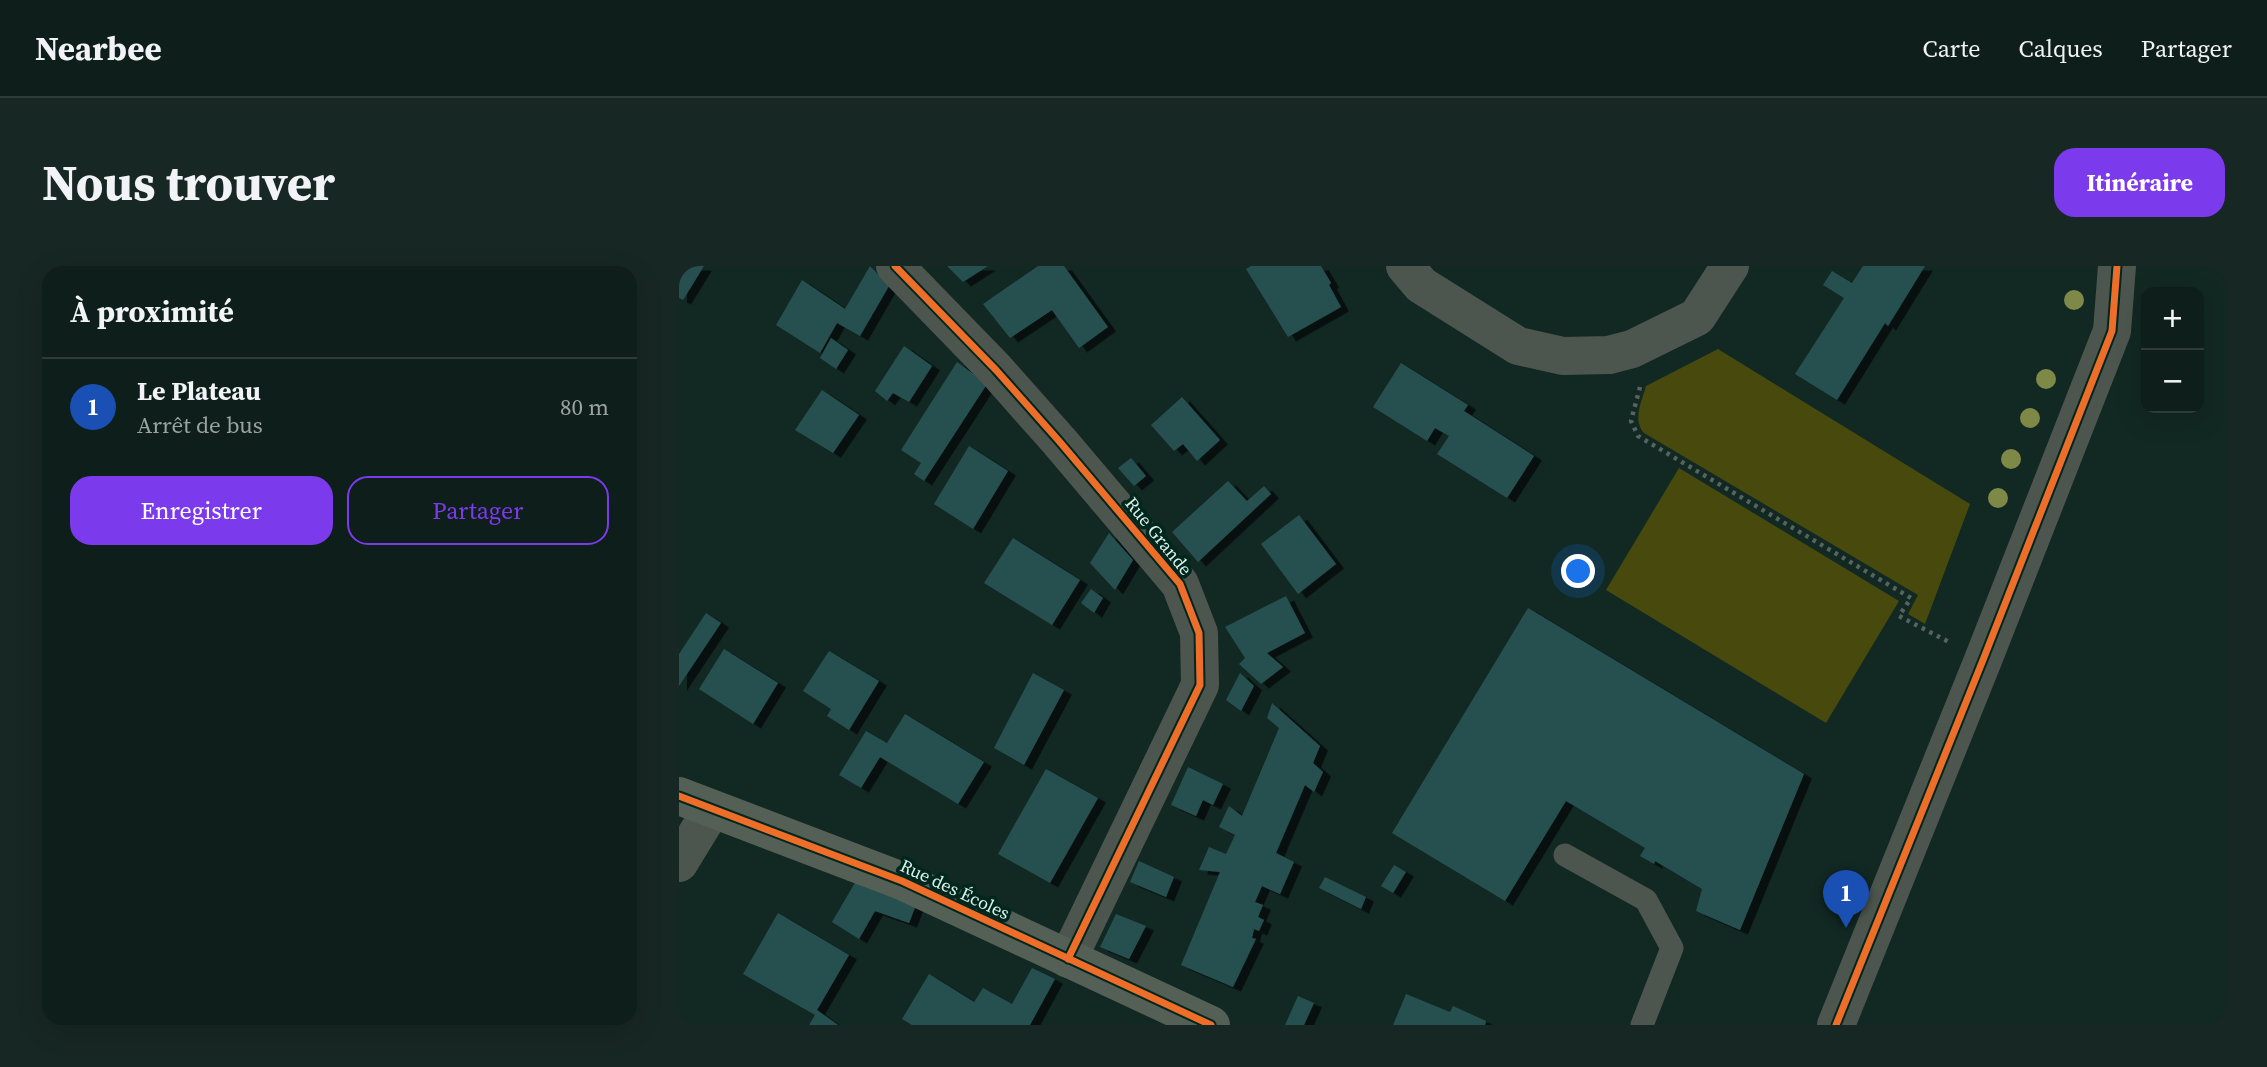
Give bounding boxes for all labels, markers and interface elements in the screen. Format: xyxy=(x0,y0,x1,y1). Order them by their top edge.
text: Nearbee xyxy=(35,26,162,71)
text: Carte xyxy=(1923,32,1981,65)
text: Calques xyxy=(2019,32,2103,65)
text: Partager xyxy=(2141,32,2232,65)
button: Itinéraire xyxy=(2054,148,2225,217)
text: Nous trouver xyxy=(42,149,335,216)
map controls xyxy=(2141,287,2204,413)
button: + xyxy=(2141,287,2204,350)
text: À proximité xyxy=(70,291,234,332)
button: − xyxy=(2141,350,2204,413)
text: Le Plateau xyxy=(137,373,261,409)
text: 1 xyxy=(87,391,99,423)
text: 80 m xyxy=(560,391,609,423)
text: Arrêt de bus xyxy=(137,409,263,441)
button: Enregistrer xyxy=(70,476,333,545)
button: Partager xyxy=(347,476,609,545)
street label: Rue Grande xyxy=(1120,492,1198,580)
your location xyxy=(1561,554,1595,588)
street label: Rue des Écoles xyxy=(896,853,1014,925)
pin: 1 xyxy=(1823,870,1869,928)

